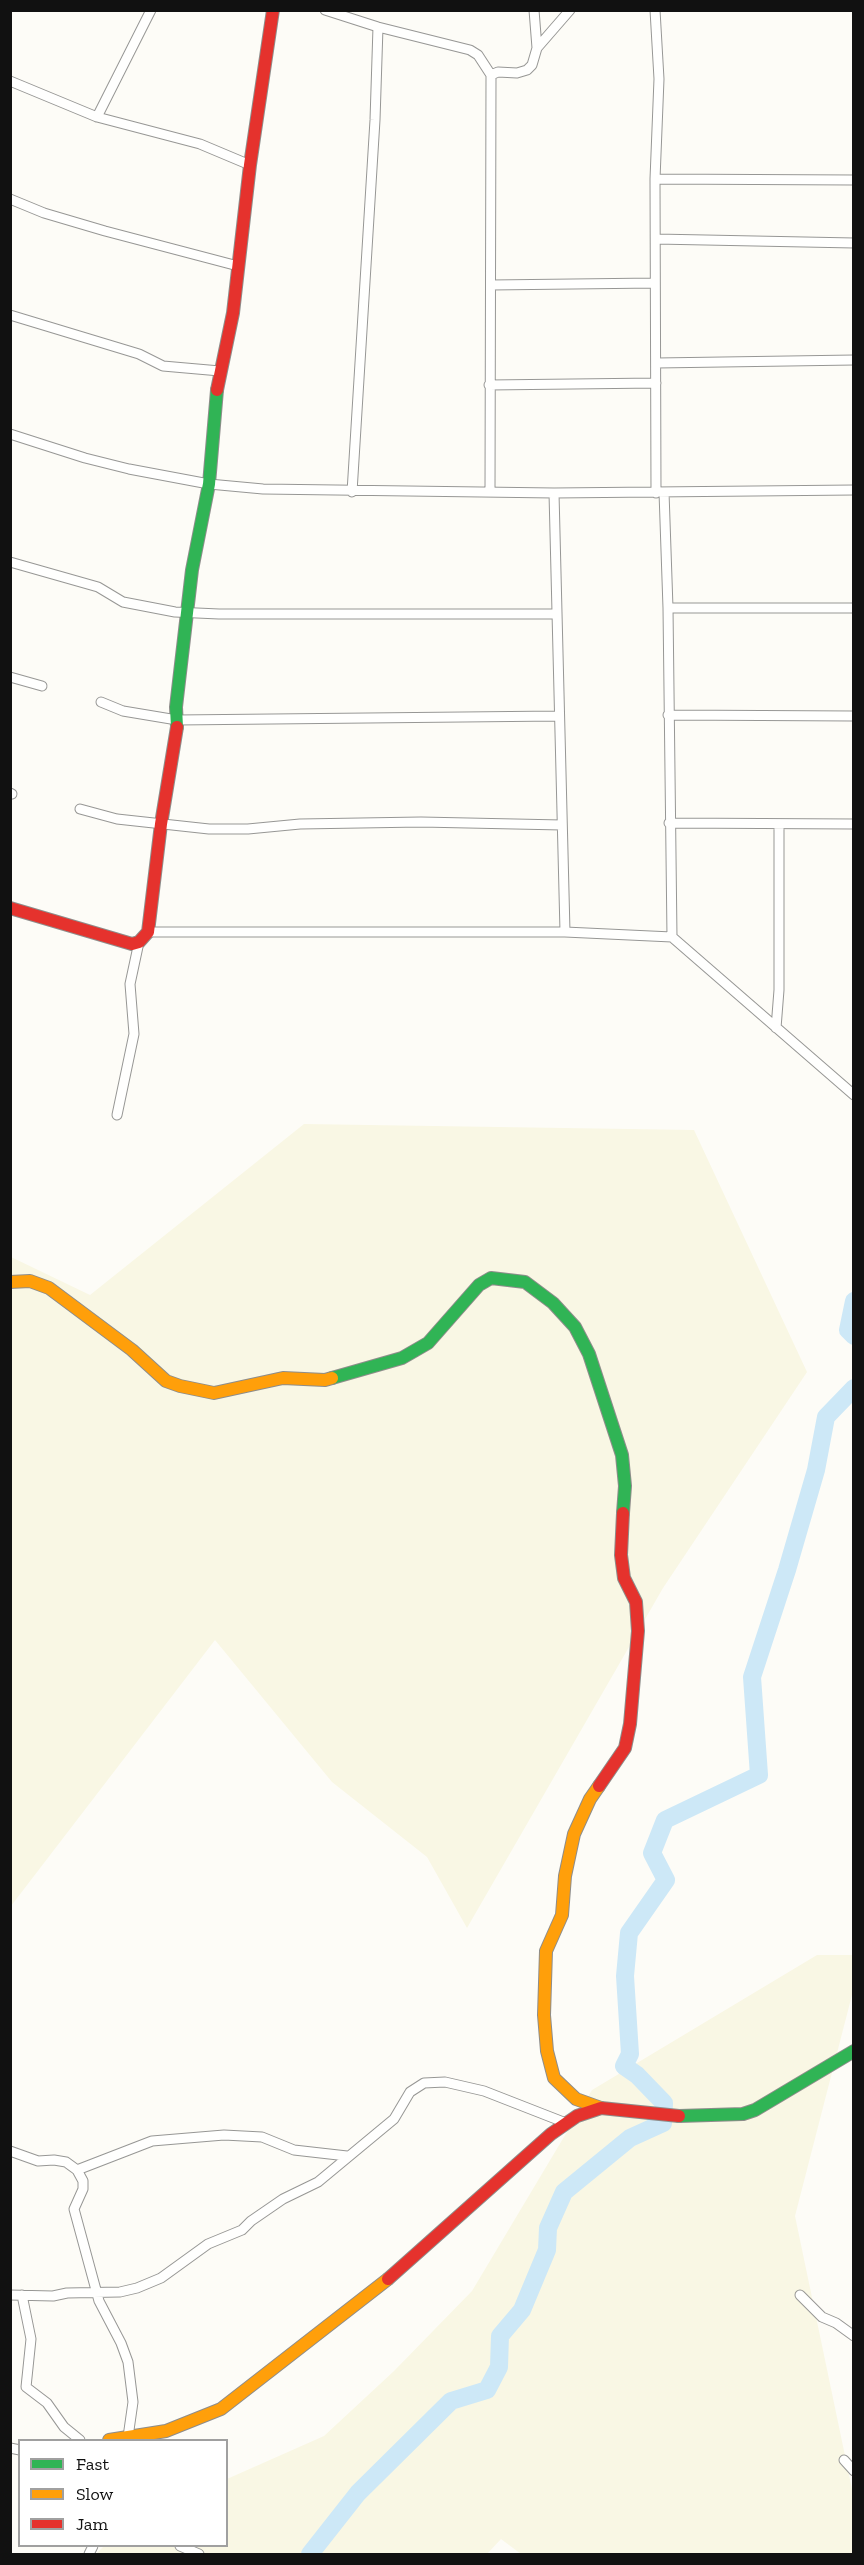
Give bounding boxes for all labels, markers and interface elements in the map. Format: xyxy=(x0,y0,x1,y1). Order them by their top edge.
legend xyxy=(18,2439,228,2547)
text: Fast xyxy=(76,2453,109,2475)
text: Slow xyxy=(76,2483,113,2505)
text: Jam xyxy=(76,2513,108,2535)

